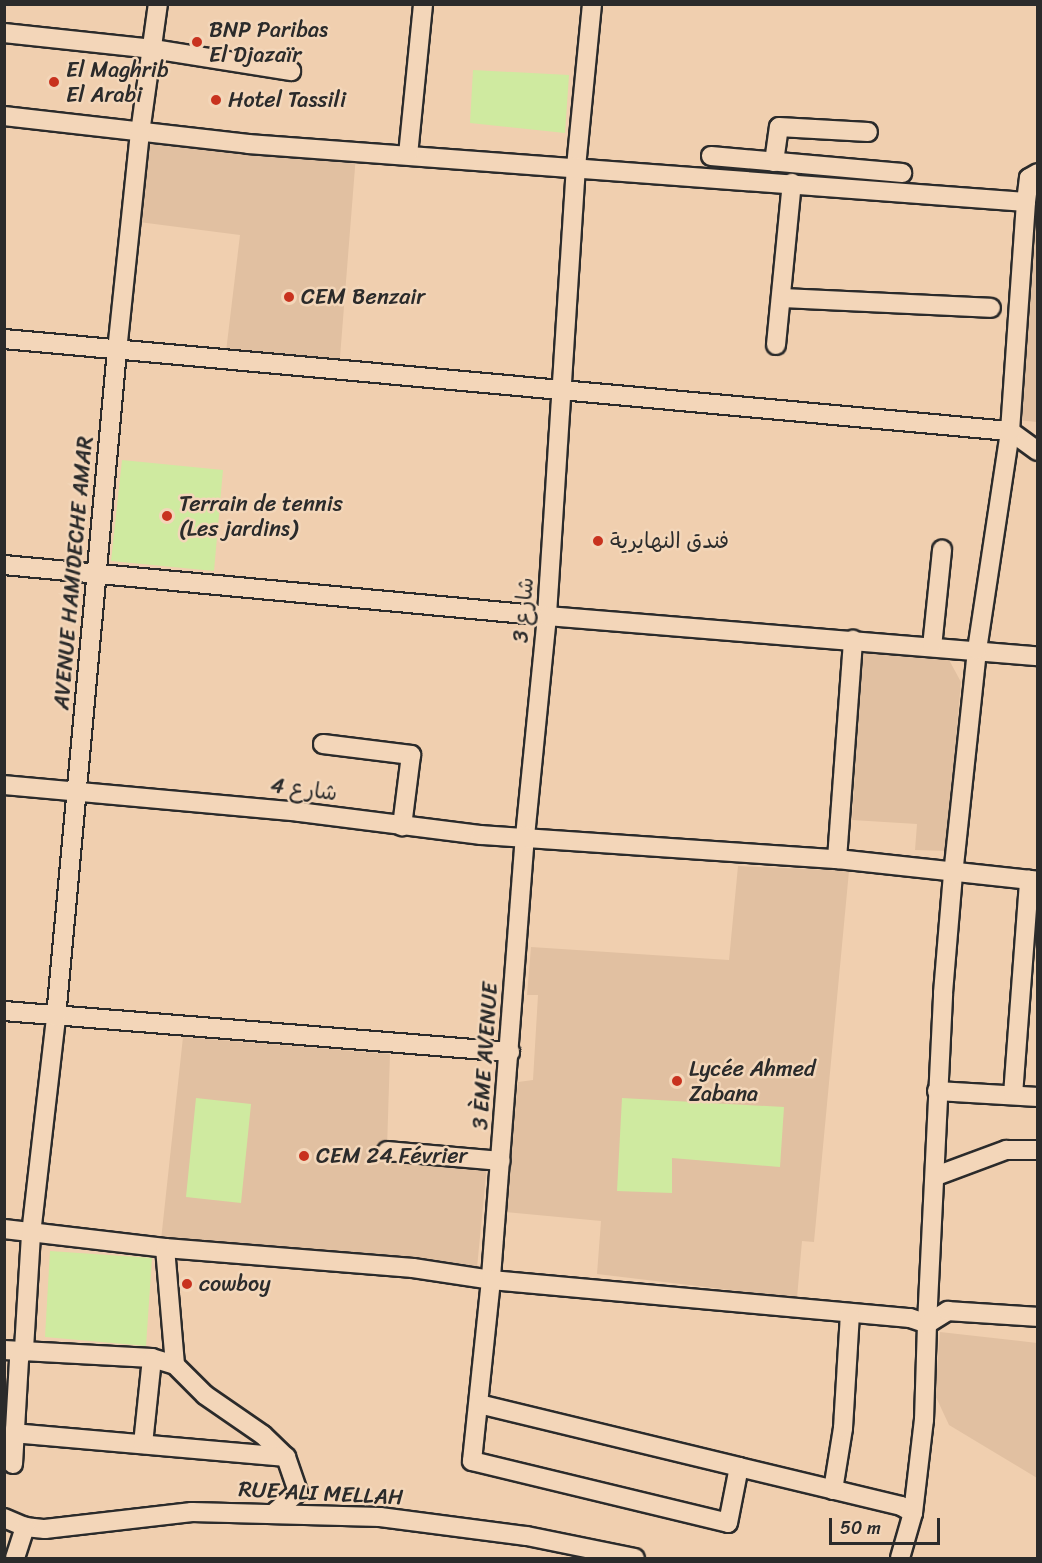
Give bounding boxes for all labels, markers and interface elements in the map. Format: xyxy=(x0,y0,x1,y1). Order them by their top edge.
place label: BNP Paribas El Djazaïr xyxy=(209,16,328,68)
marker: BNP Paribas El Djazaïr xyxy=(190,35,204,49)
place label: El Maghrib El Arabi xyxy=(66,56,169,107)
marker: El Maghrib El Arabi xyxy=(47,75,61,89)
place label: Hotel Tassili xyxy=(228,87,348,113)
marker: Hotel Tassili xyxy=(209,93,223,107)
place label: CEM Benzair xyxy=(301,284,425,310)
marker: CEM Benzair xyxy=(282,290,296,304)
street label: AVENUE HAMIDECHE AMAR xyxy=(48,435,98,711)
place label: Terrain de tennis (Les jardins) xyxy=(179,490,343,542)
marker: Terrain de tennis (Les jardins) xyxy=(160,509,174,523)
place label: فندق النهايرية xyxy=(610,528,729,554)
marker: فندق النهايرية xyxy=(591,534,605,548)
street label: شارع 3 xyxy=(507,576,539,644)
street label: شارع 4 xyxy=(269,772,339,806)
street label: 3 ÈME AVENUE xyxy=(467,982,503,1130)
place label: Lycée Ahmed Zabana xyxy=(689,1055,816,1106)
marker: Lycée Ahmed Zabana xyxy=(670,1074,684,1088)
place label: CEM 24 Février xyxy=(316,1143,468,1169)
marker: CEM 24 Février xyxy=(297,1149,311,1163)
place label: cowboy xyxy=(199,1271,271,1297)
marker: cowboy xyxy=(180,1277,194,1291)
street label: RUE ALI MELLAH xyxy=(239,1476,403,1510)
scale bar xyxy=(832,1506,943,1544)
text: 50 m xyxy=(840,1512,881,1544)

